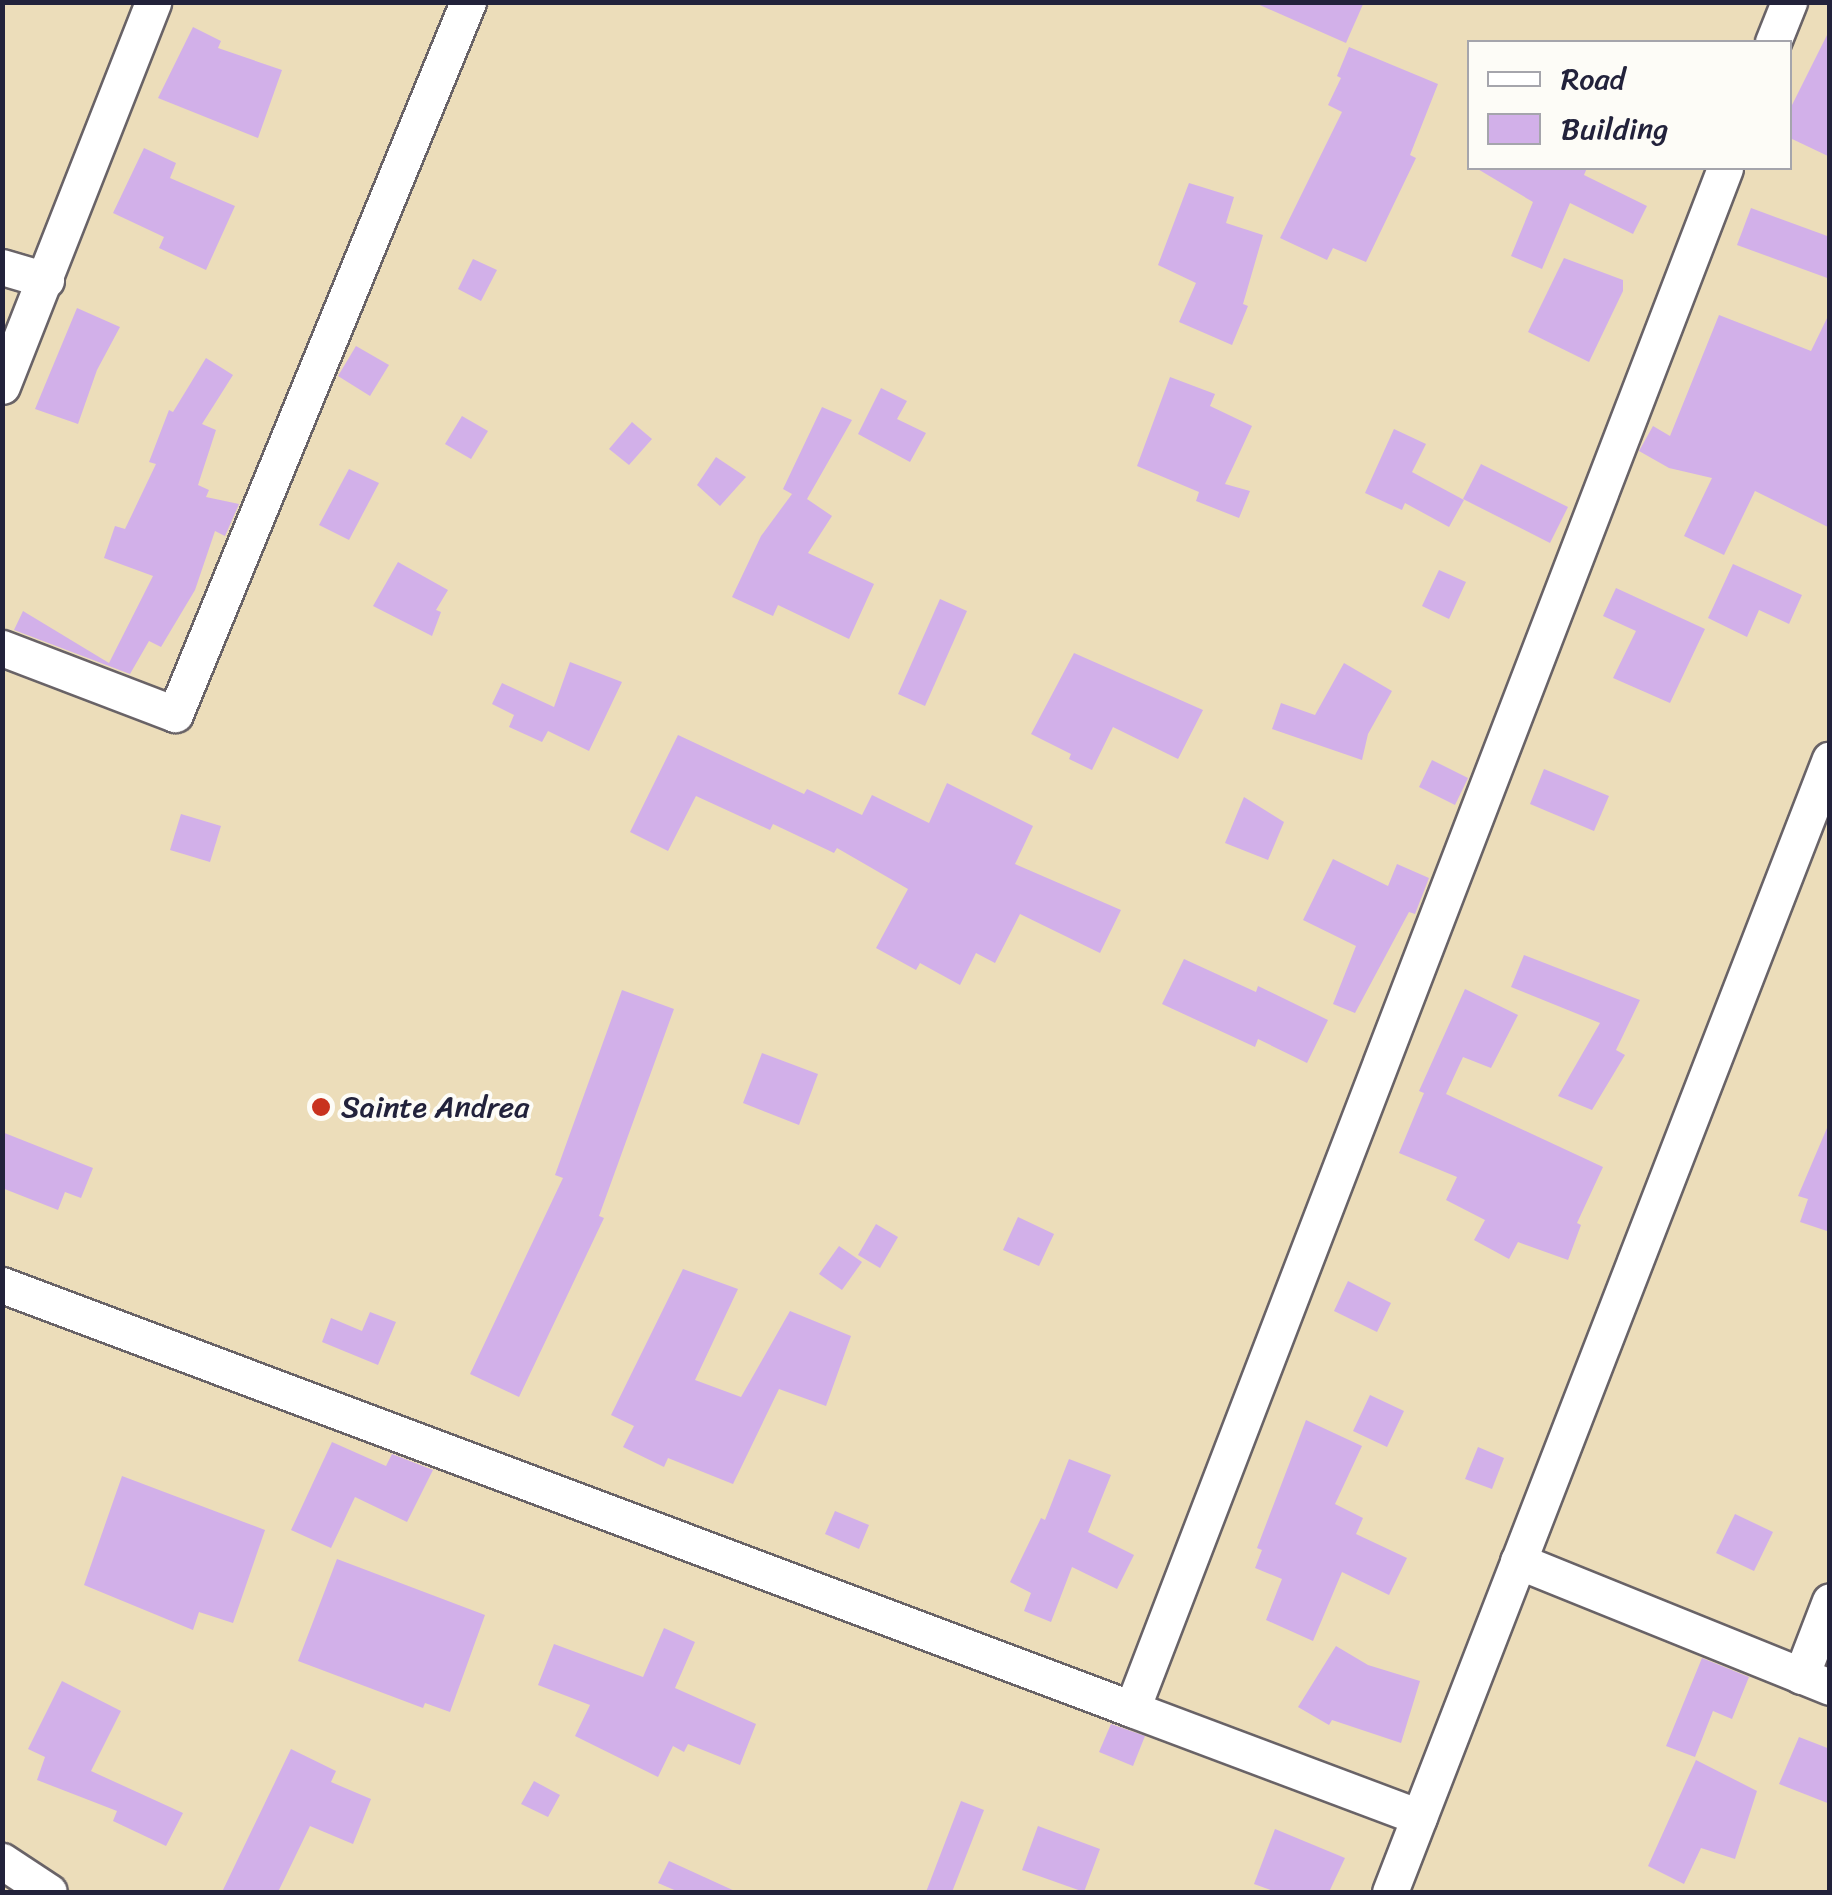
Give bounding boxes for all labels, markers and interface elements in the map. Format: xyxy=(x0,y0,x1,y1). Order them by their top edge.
legend xyxy=(1467,40,1792,170)
text: Road xyxy=(1561,52,1625,106)
text: Building xyxy=(1561,102,1668,156)
place label: Sainte Andrea xyxy=(341,1089,529,1125)
marker: Sainte Andrea xyxy=(310,1096,332,1118)

